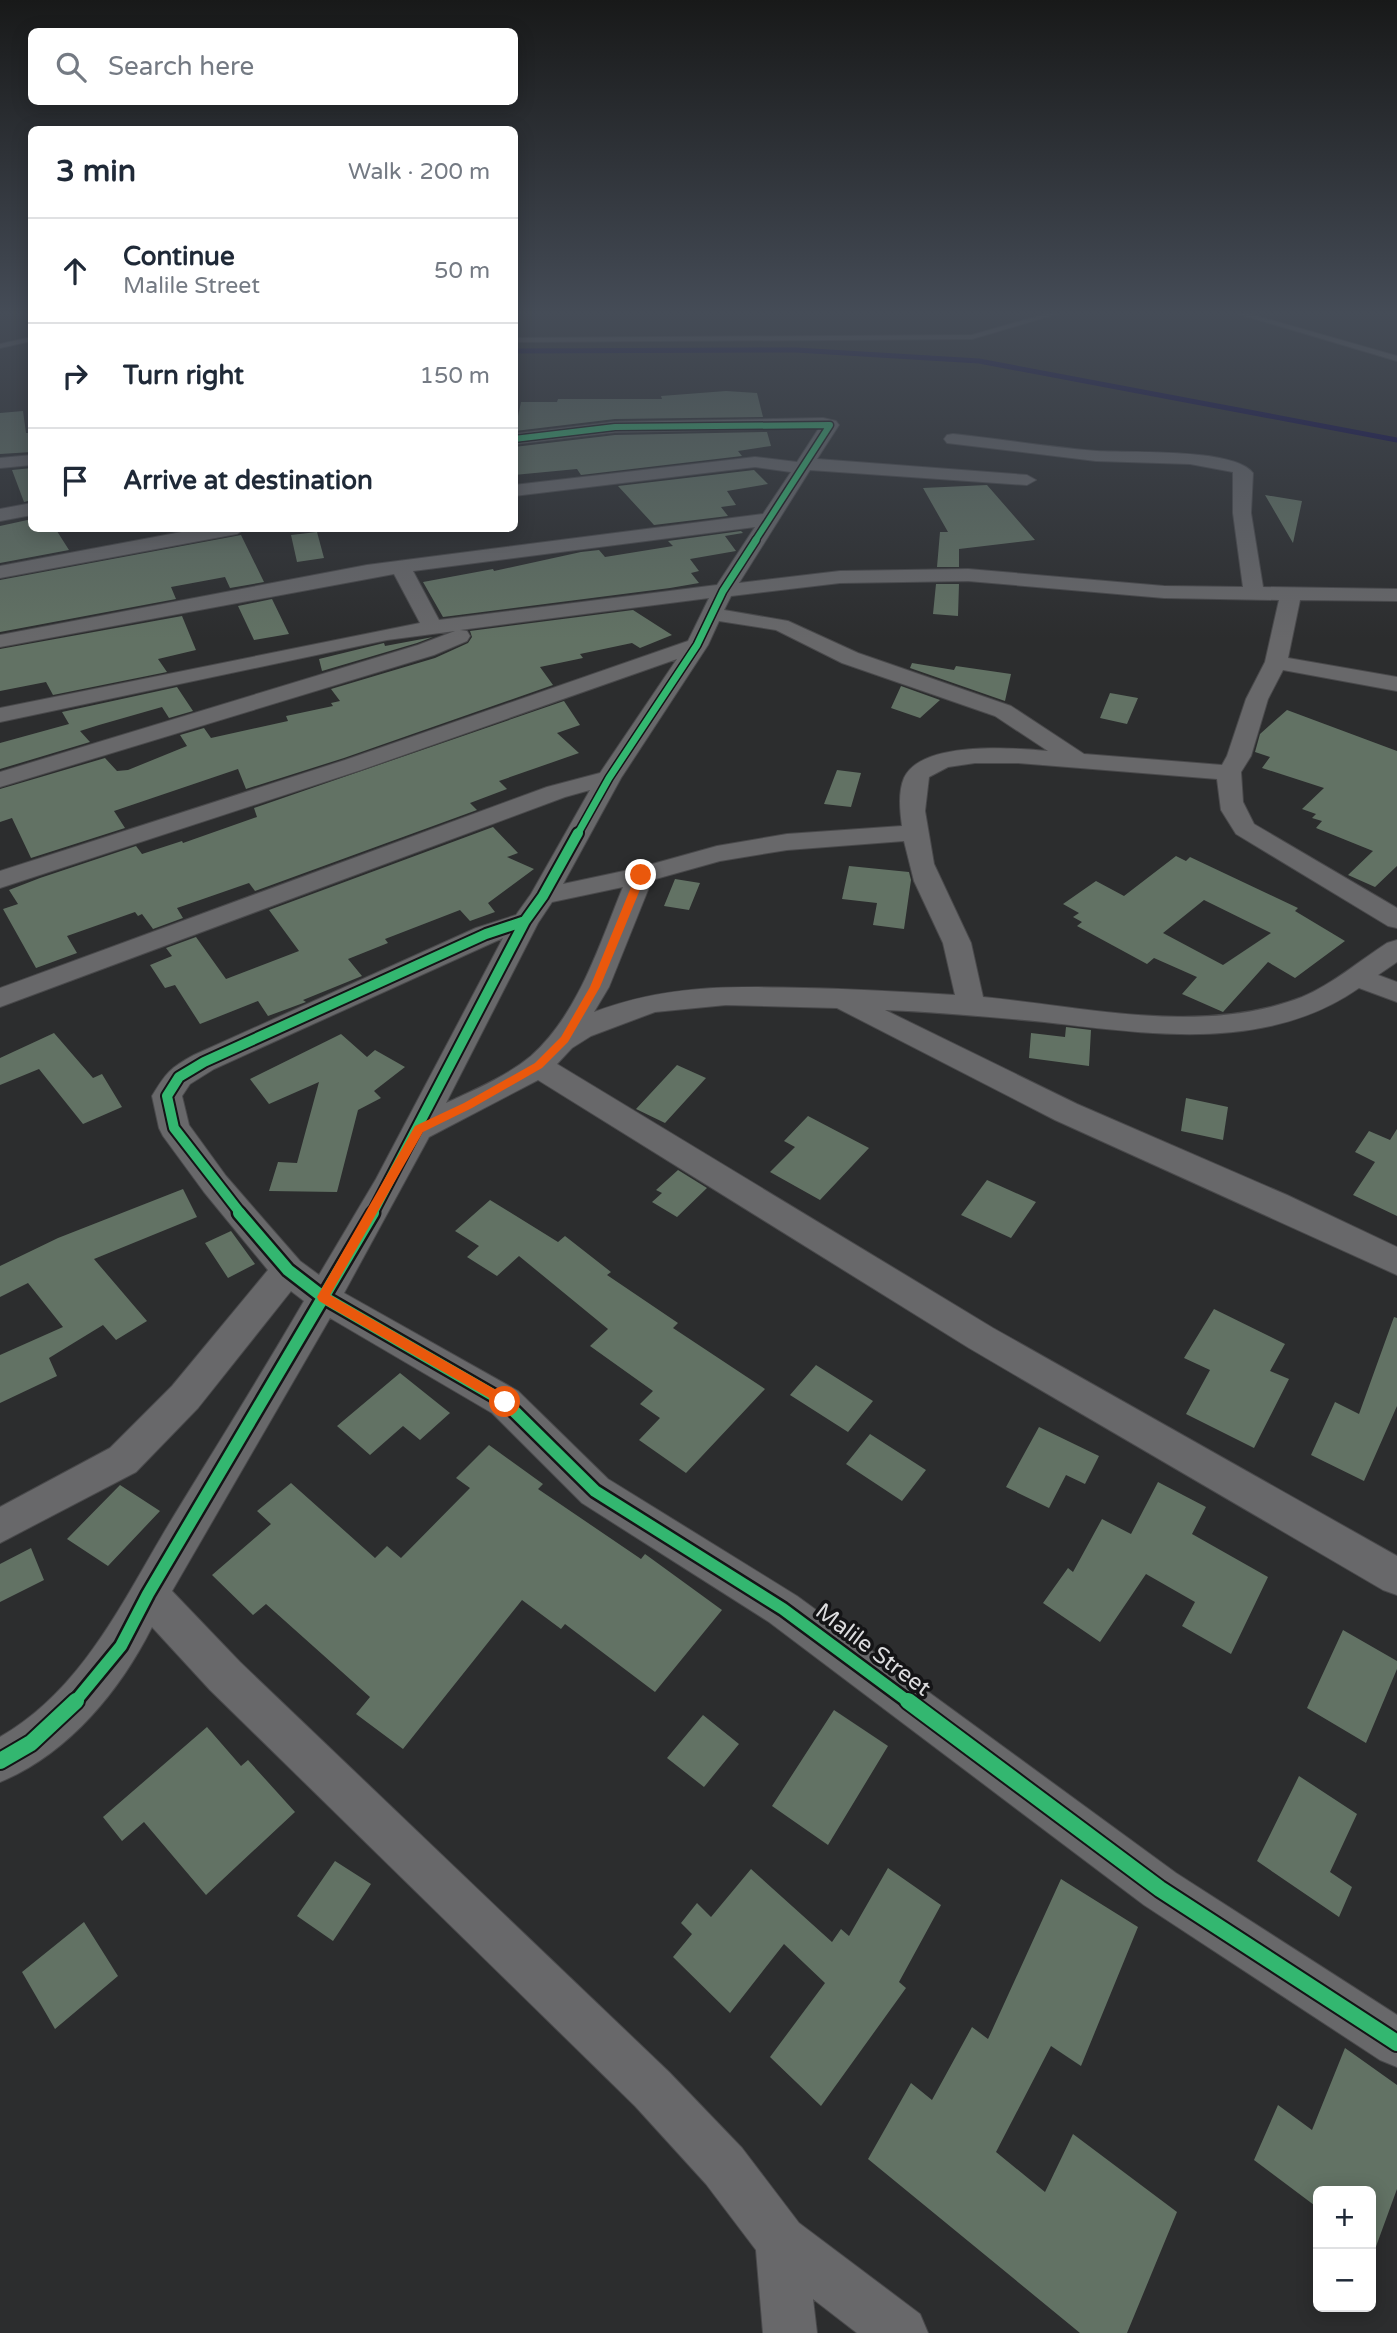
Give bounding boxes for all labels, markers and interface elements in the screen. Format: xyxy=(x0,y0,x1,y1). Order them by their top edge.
search box xyxy=(28,28,518,105)
icon: search xyxy=(52,48,90,86)
text: Search here xyxy=(108,51,254,82)
text: 3 min xyxy=(56,153,136,190)
text: Walk · 200 m xyxy=(348,158,490,186)
text: Continue xyxy=(123,241,235,272)
icon: ahead xyxy=(56,252,94,290)
text: 50 m xyxy=(434,257,490,285)
text: Malile Street xyxy=(123,272,260,300)
icon: right xyxy=(56,357,94,395)
text: Turn right xyxy=(123,360,244,391)
text: 150 m xyxy=(420,362,490,390)
icon: arrive xyxy=(56,462,94,500)
text: Arrive at destination xyxy=(123,465,373,496)
route end xyxy=(625,859,656,890)
route start xyxy=(489,1386,520,1417)
street label: Malile Street xyxy=(810,1598,936,1703)
map controls xyxy=(1313,2186,1376,2312)
button: + xyxy=(1313,2186,1376,2249)
button: − xyxy=(1313,2249,1376,2312)

